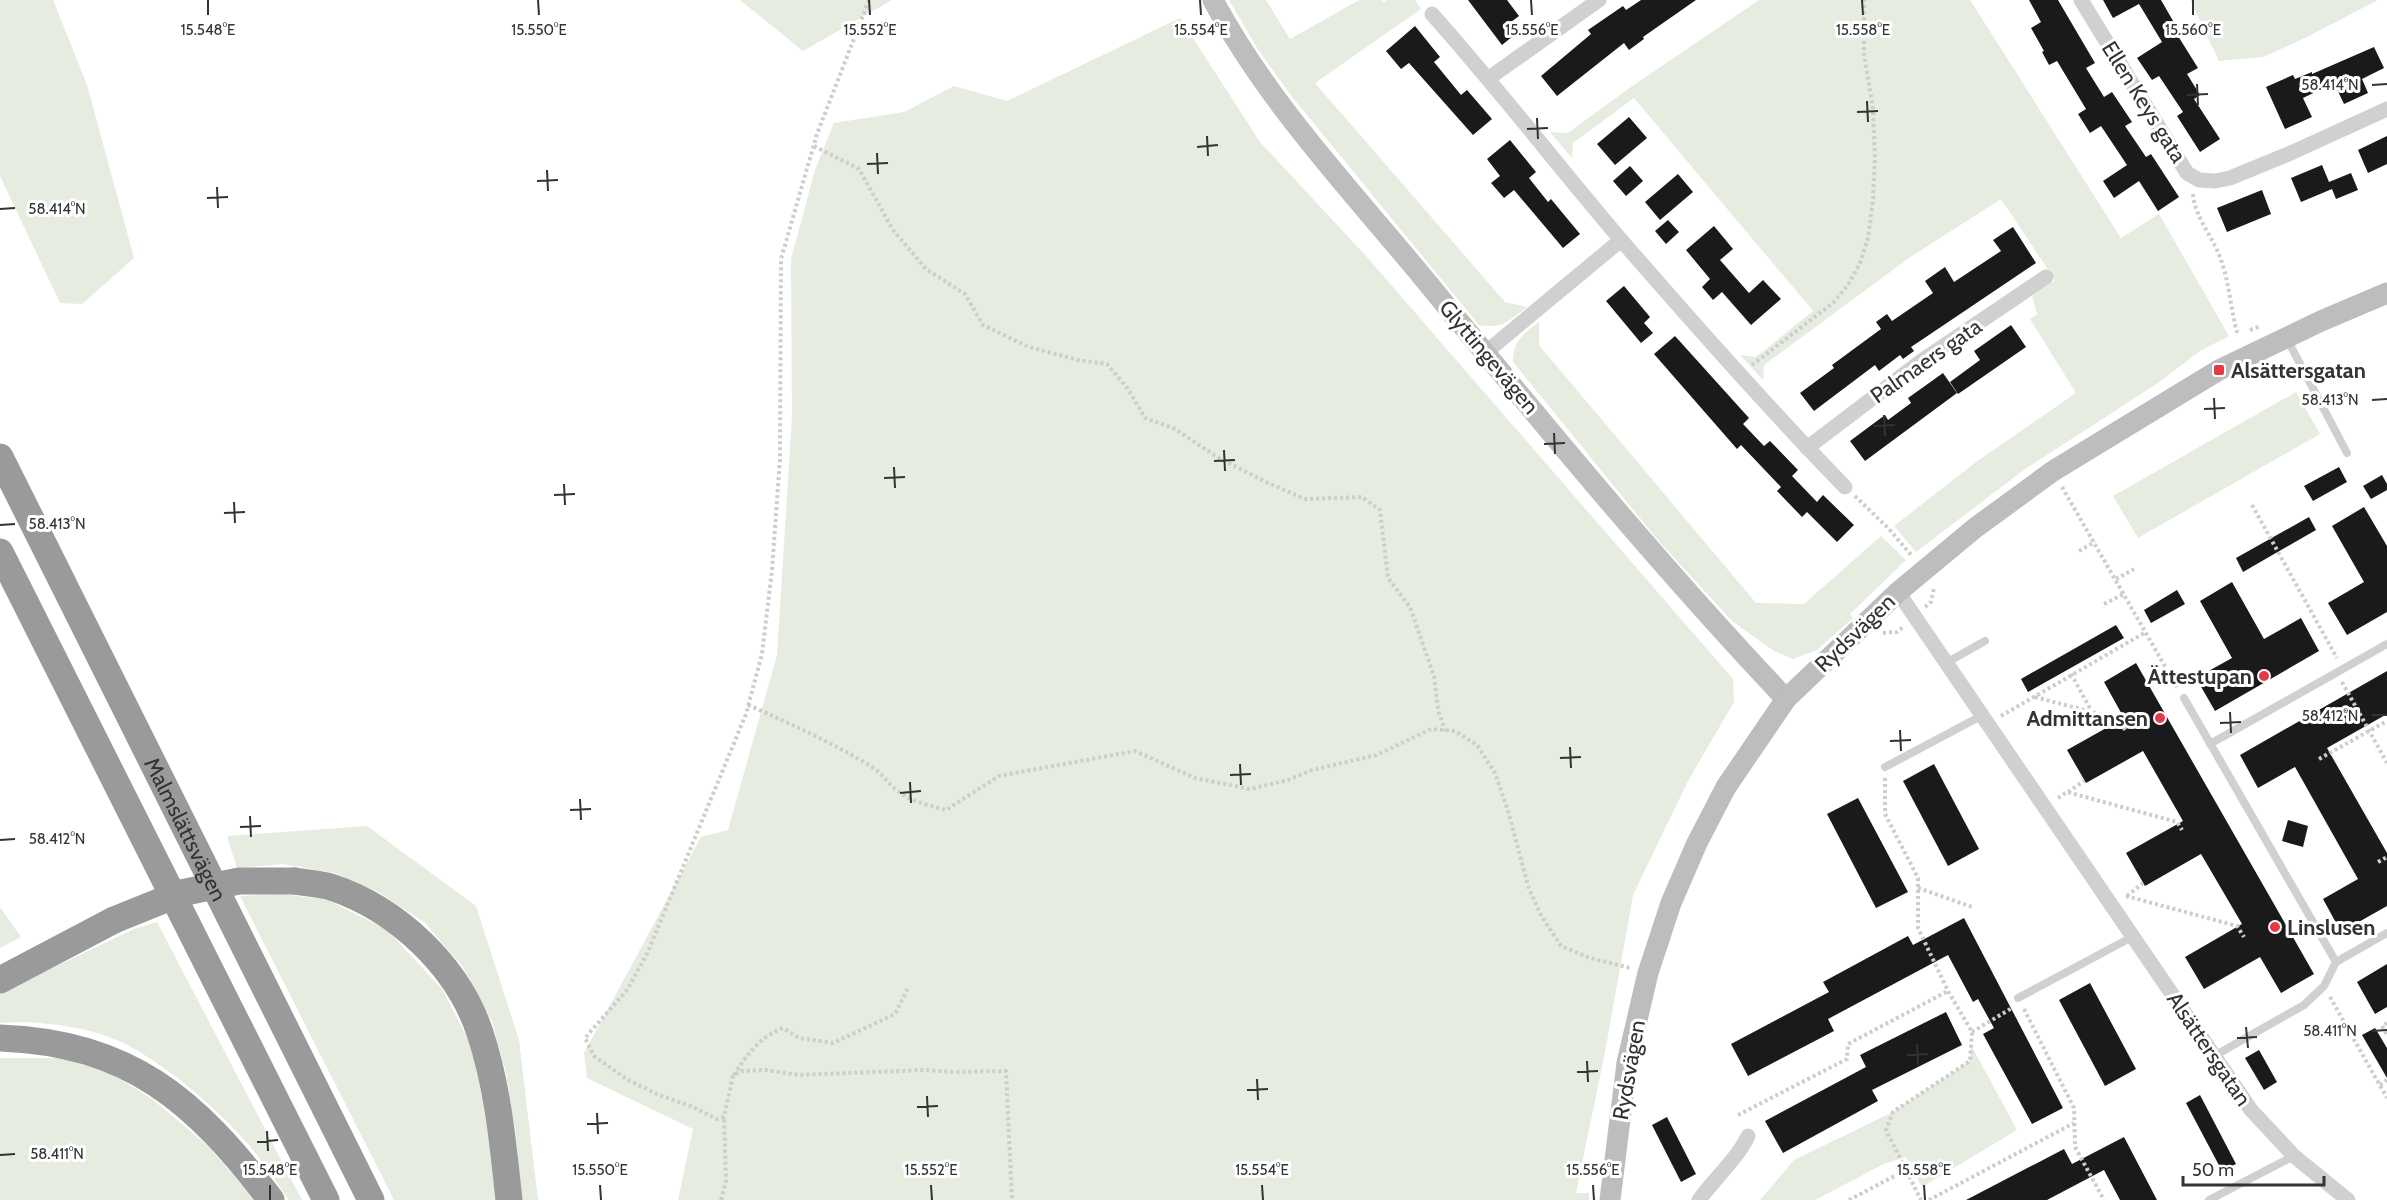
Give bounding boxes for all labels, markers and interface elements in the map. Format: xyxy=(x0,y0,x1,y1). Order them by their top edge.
text: 15.548°E xyxy=(181,21,235,39)
text: 15.550°E xyxy=(511,21,567,39)
text: 15.552°E xyxy=(844,21,896,39)
text: 15.554°E xyxy=(1174,21,1228,39)
text: 15.556°E xyxy=(1505,21,1559,39)
text: 15.558°E xyxy=(1836,21,1890,39)
text: 15.560°E xyxy=(2165,21,2221,39)
street label: Ellen Keys gata xyxy=(2096,36,2192,168)
text: 58.414°N xyxy=(2301,76,2359,94)
text: 58.414°N xyxy=(28,200,86,218)
street label: Glyttingevägen xyxy=(1434,295,1544,419)
street label: Palmaers gata xyxy=(1865,313,1987,409)
place label: Alsättersgatan xyxy=(2231,357,2366,384)
marker: Alsättersgatan xyxy=(2212,363,2226,377)
text: 58.413°N xyxy=(2302,391,2358,409)
text: 58.413°N xyxy=(29,515,85,533)
street label: Rydsvägen xyxy=(1809,588,1901,678)
place label: Ättestupan xyxy=(2148,663,2252,690)
marker: Ättestupan xyxy=(2257,669,2271,683)
place label: Admittansen xyxy=(2027,705,2148,732)
text: 58.412°N xyxy=(2302,707,2358,725)
marker: Admittansen xyxy=(2153,711,2167,725)
street label: Malmslättsvägen xyxy=(139,753,233,906)
text: 58.412°N xyxy=(29,830,85,848)
place label: Linslusen xyxy=(2287,914,2375,941)
marker: Linslusen xyxy=(2268,920,2282,934)
street label: Alsättersgatan xyxy=(2161,987,2257,1111)
street label: Rydsvägen xyxy=(1607,1018,1651,1122)
text: 58.411°N xyxy=(2303,1022,2357,1040)
text: 58.411°N xyxy=(30,1145,84,1163)
scale bar xyxy=(2183,1149,2324,1187)
text: 50 m xyxy=(2192,1159,2234,1181)
text: 15.548°E xyxy=(243,1161,297,1179)
text: 15.550°E xyxy=(572,1161,628,1179)
text: 15.552°E xyxy=(905,1161,957,1179)
text: 15.554°E xyxy=(1235,1161,1289,1179)
text: 15.556°E xyxy=(1566,1161,1620,1179)
text: 15.558°E xyxy=(1897,1161,1951,1179)

